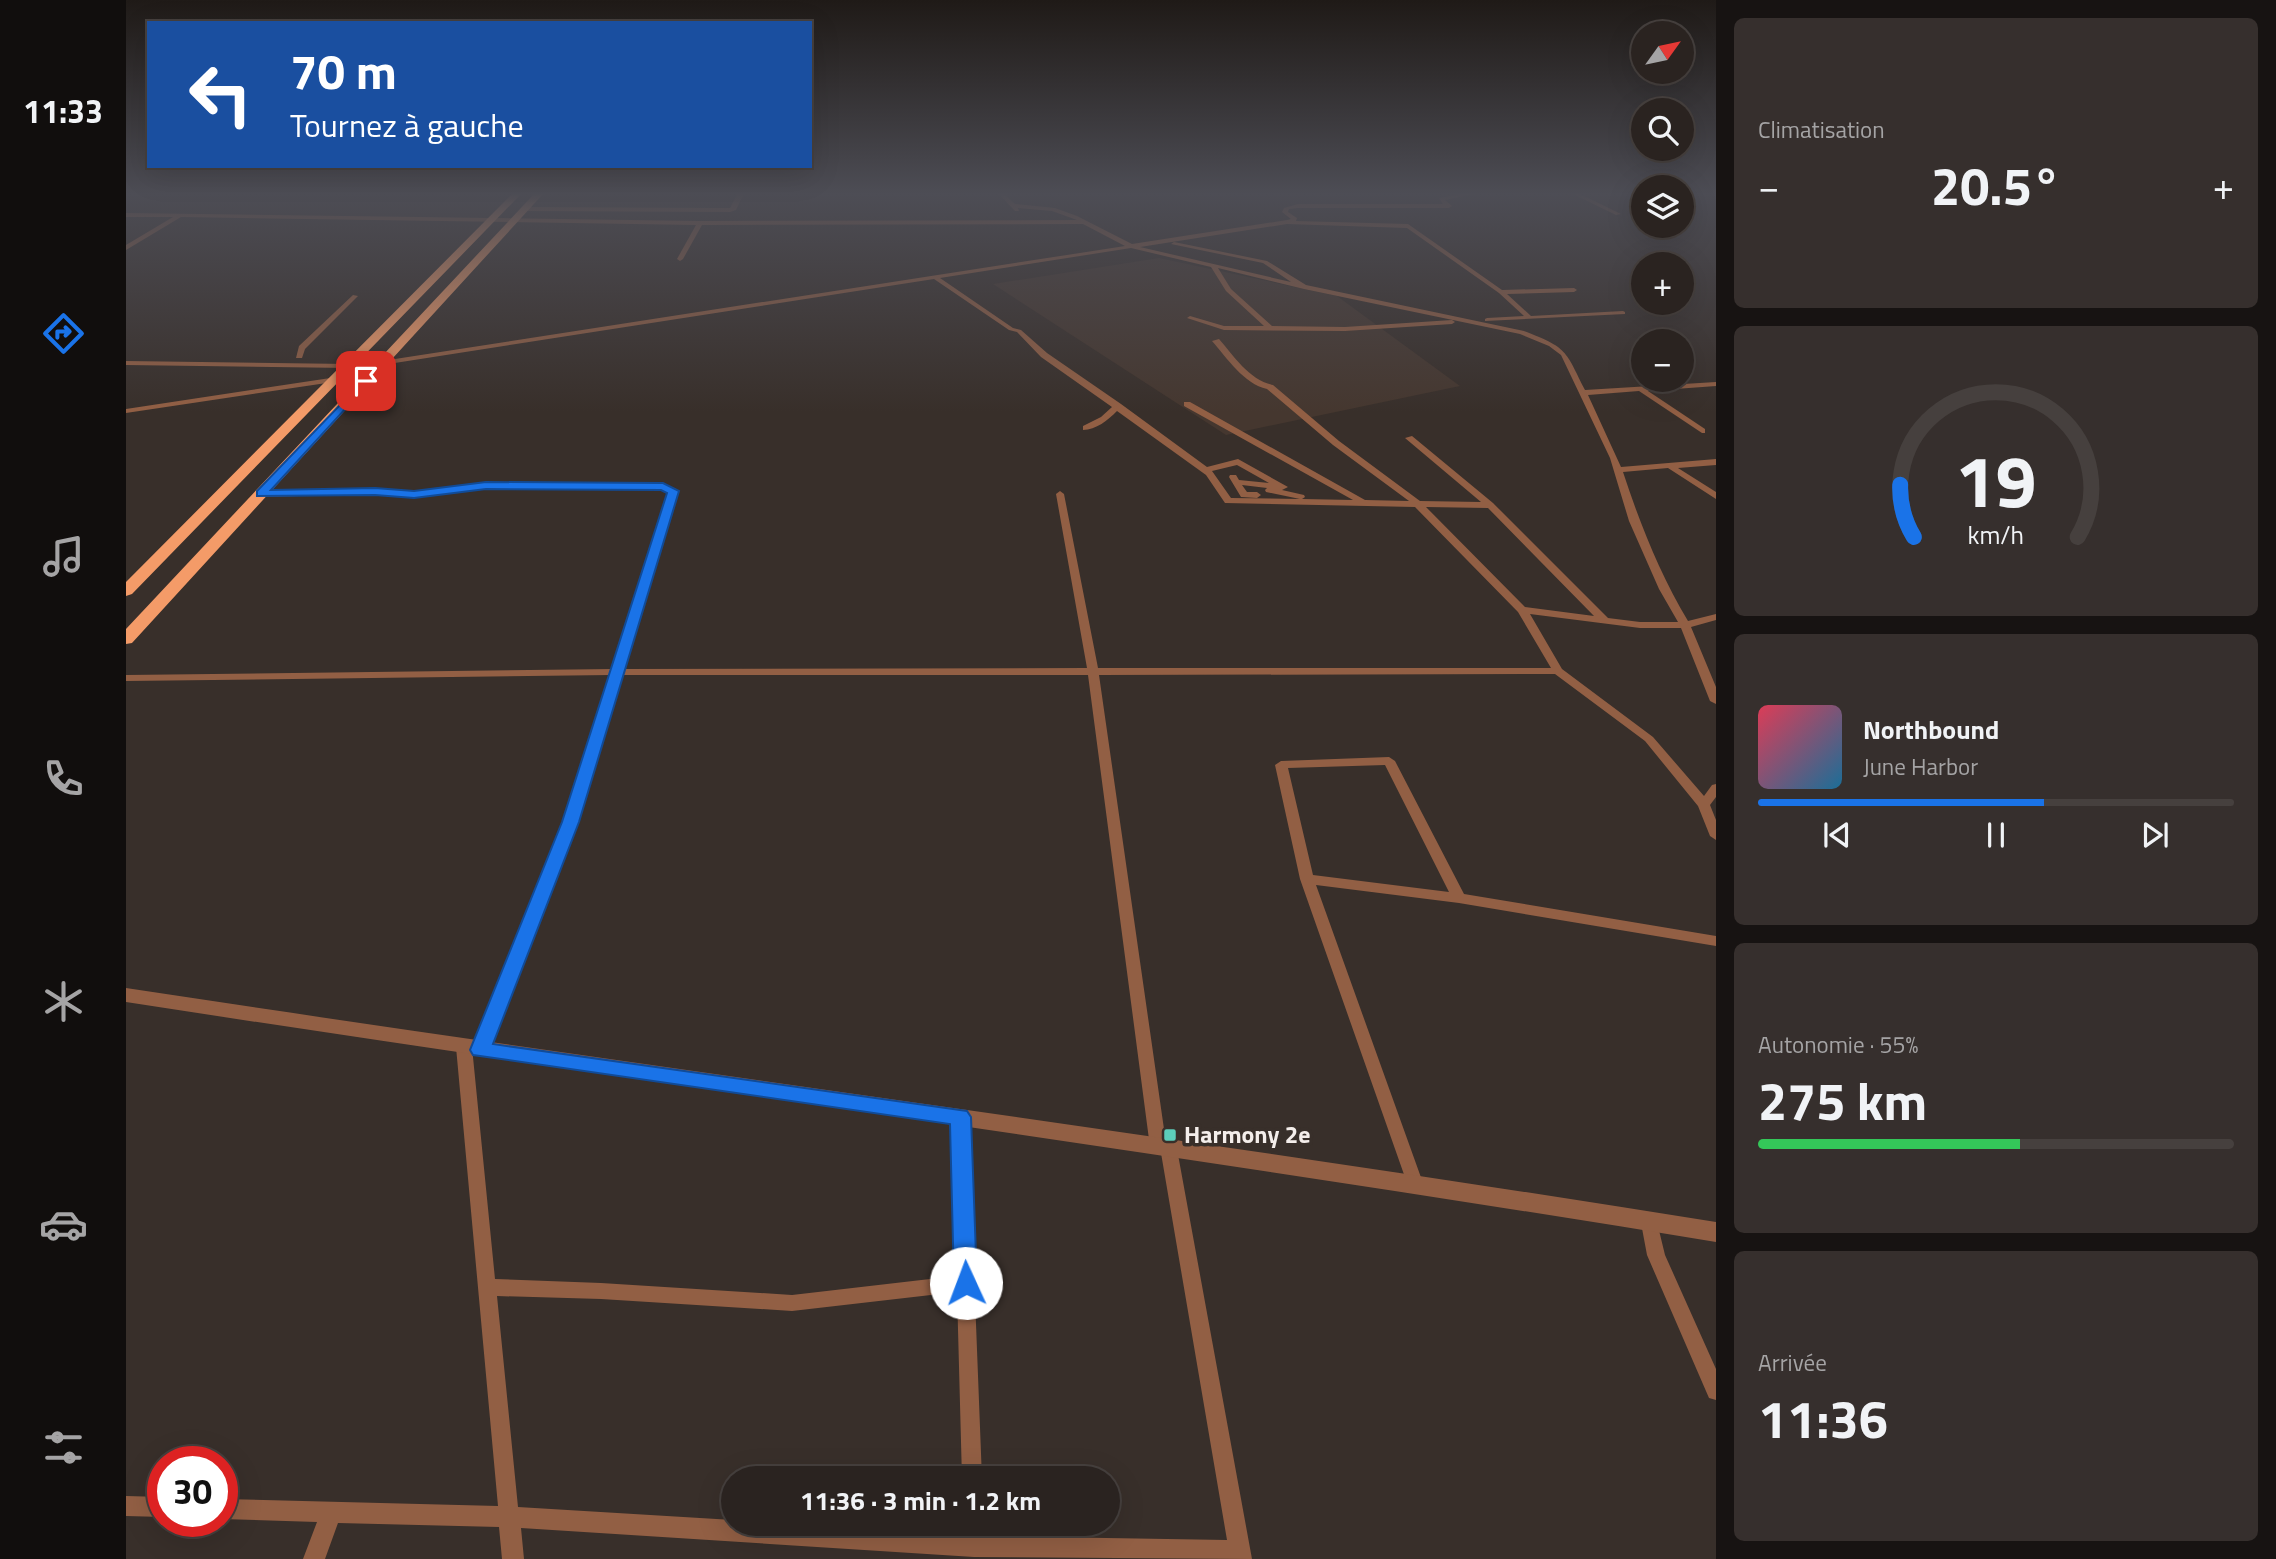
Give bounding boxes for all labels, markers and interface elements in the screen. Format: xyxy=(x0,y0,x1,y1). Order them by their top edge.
north arrow xyxy=(1631,21,1694,84)
map controls xyxy=(1631,21,1694,392)
text: 70 m xyxy=(290,33,397,108)
icon: left xyxy=(175,49,266,140)
text: 11:33 xyxy=(23,87,103,135)
button: search xyxy=(1631,98,1694,161)
text: Tournez à gauche xyxy=(290,101,524,149)
text: Climatisation xyxy=(1758,112,1885,147)
text: 20.5° xyxy=(1931,146,2061,225)
text: − xyxy=(1758,157,1779,215)
text: + xyxy=(2213,157,2234,215)
button: layers xyxy=(1631,175,1694,238)
button: + xyxy=(1631,252,1694,315)
icon: directions xyxy=(39,309,88,358)
button: − xyxy=(1631,329,1694,392)
pin xyxy=(336,351,396,411)
icon: arrive xyxy=(347,362,385,400)
text: 19 xyxy=(1955,426,2037,536)
text: km/h xyxy=(1968,516,2024,554)
icon: music xyxy=(39,532,88,581)
text: Northbound xyxy=(1863,710,1999,749)
text: June Harbor xyxy=(1863,749,1978,784)
icon: phone xyxy=(39,754,88,803)
icon: previous xyxy=(1818,816,1856,854)
icon: pause xyxy=(1977,816,2015,854)
icon: next xyxy=(2136,816,2174,854)
icon: climate xyxy=(39,977,88,1026)
text: Autonomie · 55% xyxy=(1758,1027,1918,1062)
text: 275 km xyxy=(1758,1061,1927,1140)
place label: Harmony 2e xyxy=(1184,1116,1310,1152)
marker: Harmony 2e xyxy=(1162,1127,1178,1143)
icon: car xyxy=(39,1200,88,1249)
position arrow xyxy=(929,1246,1003,1320)
text: Arrivée xyxy=(1758,1345,1827,1380)
text: 11:36 xyxy=(1758,1379,1888,1458)
icon: filters xyxy=(39,1423,88,1472)
speed limit sign: 30 xyxy=(147,1446,238,1537)
text: 11:36 · 3 min · 1.2 km xyxy=(800,1481,1041,1520)

